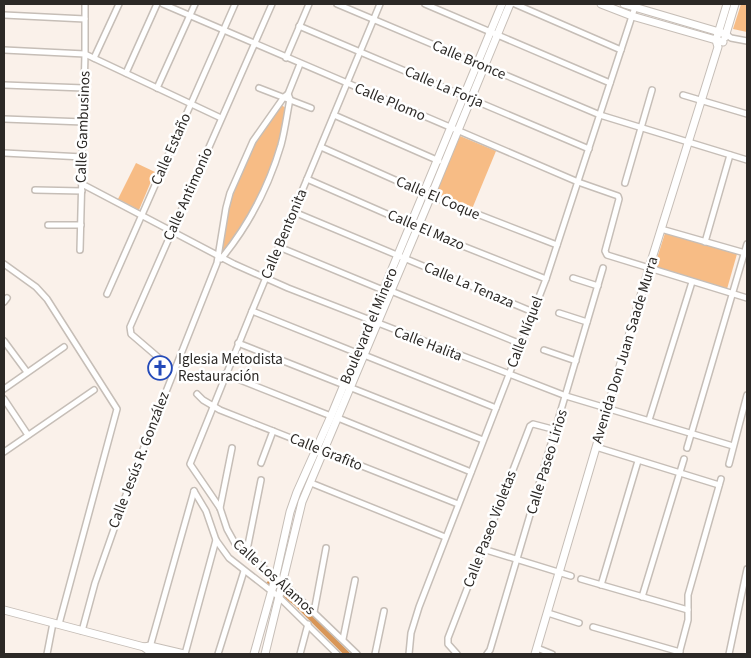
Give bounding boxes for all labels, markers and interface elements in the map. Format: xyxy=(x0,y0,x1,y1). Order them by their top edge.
street label: Calle Bronce xyxy=(429,35,509,85)
street label: Calle La Forja xyxy=(401,61,487,113)
street label: Calle Gambusinos xyxy=(71,70,95,184)
street label: Calle Plomo xyxy=(351,78,429,126)
street label: Calle Estaño xyxy=(146,110,196,188)
street label: Calle Antimonio xyxy=(158,144,218,244)
street label: Calle El Coque xyxy=(393,171,483,225)
street label: Calle Bentonita xyxy=(256,186,312,282)
street label: Calle El Mazo xyxy=(384,204,468,256)
street label: Avenida Don Juan Saade Murra xyxy=(587,254,663,446)
street label: Calle La Tenaza xyxy=(421,257,517,313)
street label: Boulevard el Minero xyxy=(335,264,403,388)
street label: Calle Níquel xyxy=(502,293,548,371)
street label: Calle Halita xyxy=(391,321,465,367)
place label: Iglesia Metodista Restauración xyxy=(178,349,283,387)
church icon: Iglesia Metodista Restauración xyxy=(147,355,173,381)
street label: Calle Jesús R. González xyxy=(103,389,175,531)
street label: Calle Paseo Lirios xyxy=(521,407,573,517)
street label: Calle Grafito xyxy=(286,428,366,476)
street label: Calle Paseo Violetas xyxy=(458,467,522,591)
street label: Calle Los Álamos xyxy=(228,534,320,620)

